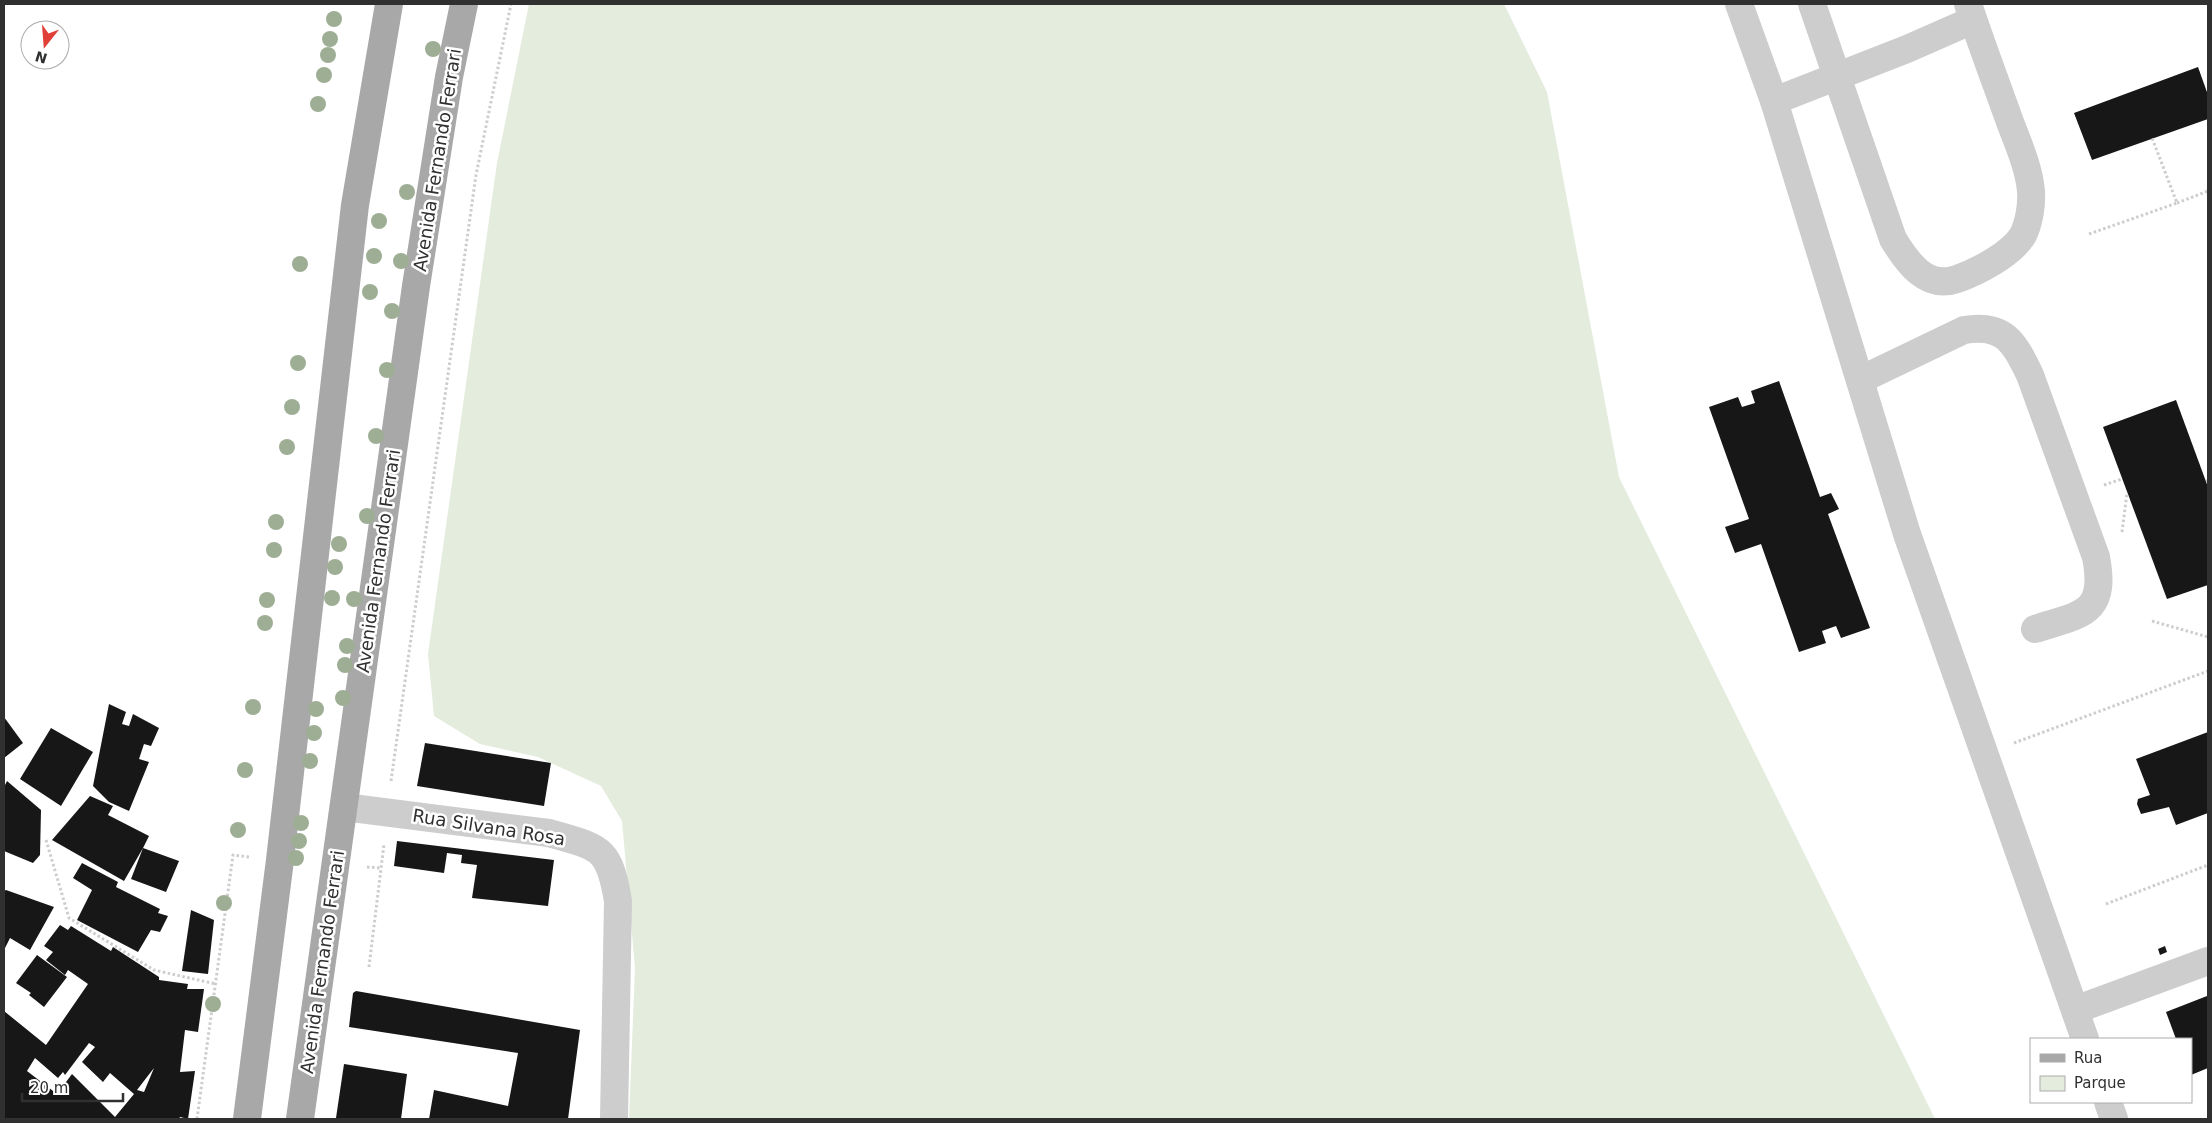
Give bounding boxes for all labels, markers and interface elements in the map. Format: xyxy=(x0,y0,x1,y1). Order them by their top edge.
north arrow xyxy=(20,20,70,70)
street label: Avenida Fernando Ferrari xyxy=(409,47,465,273)
text: N xyxy=(33,48,49,67)
street label: Avenida Fernando Ferrari xyxy=(352,448,404,674)
street label: Rua Silvana Rosa xyxy=(411,805,567,849)
street label: Avenida Fernando Ferrari xyxy=(296,849,348,1075)
legend xyxy=(2030,1038,2192,1103)
text: Rua xyxy=(2074,1049,2102,1067)
scale bar xyxy=(22,1070,124,1102)
text: Parque xyxy=(2074,1074,2126,1092)
text: 20 m xyxy=(30,1079,68,1097)

